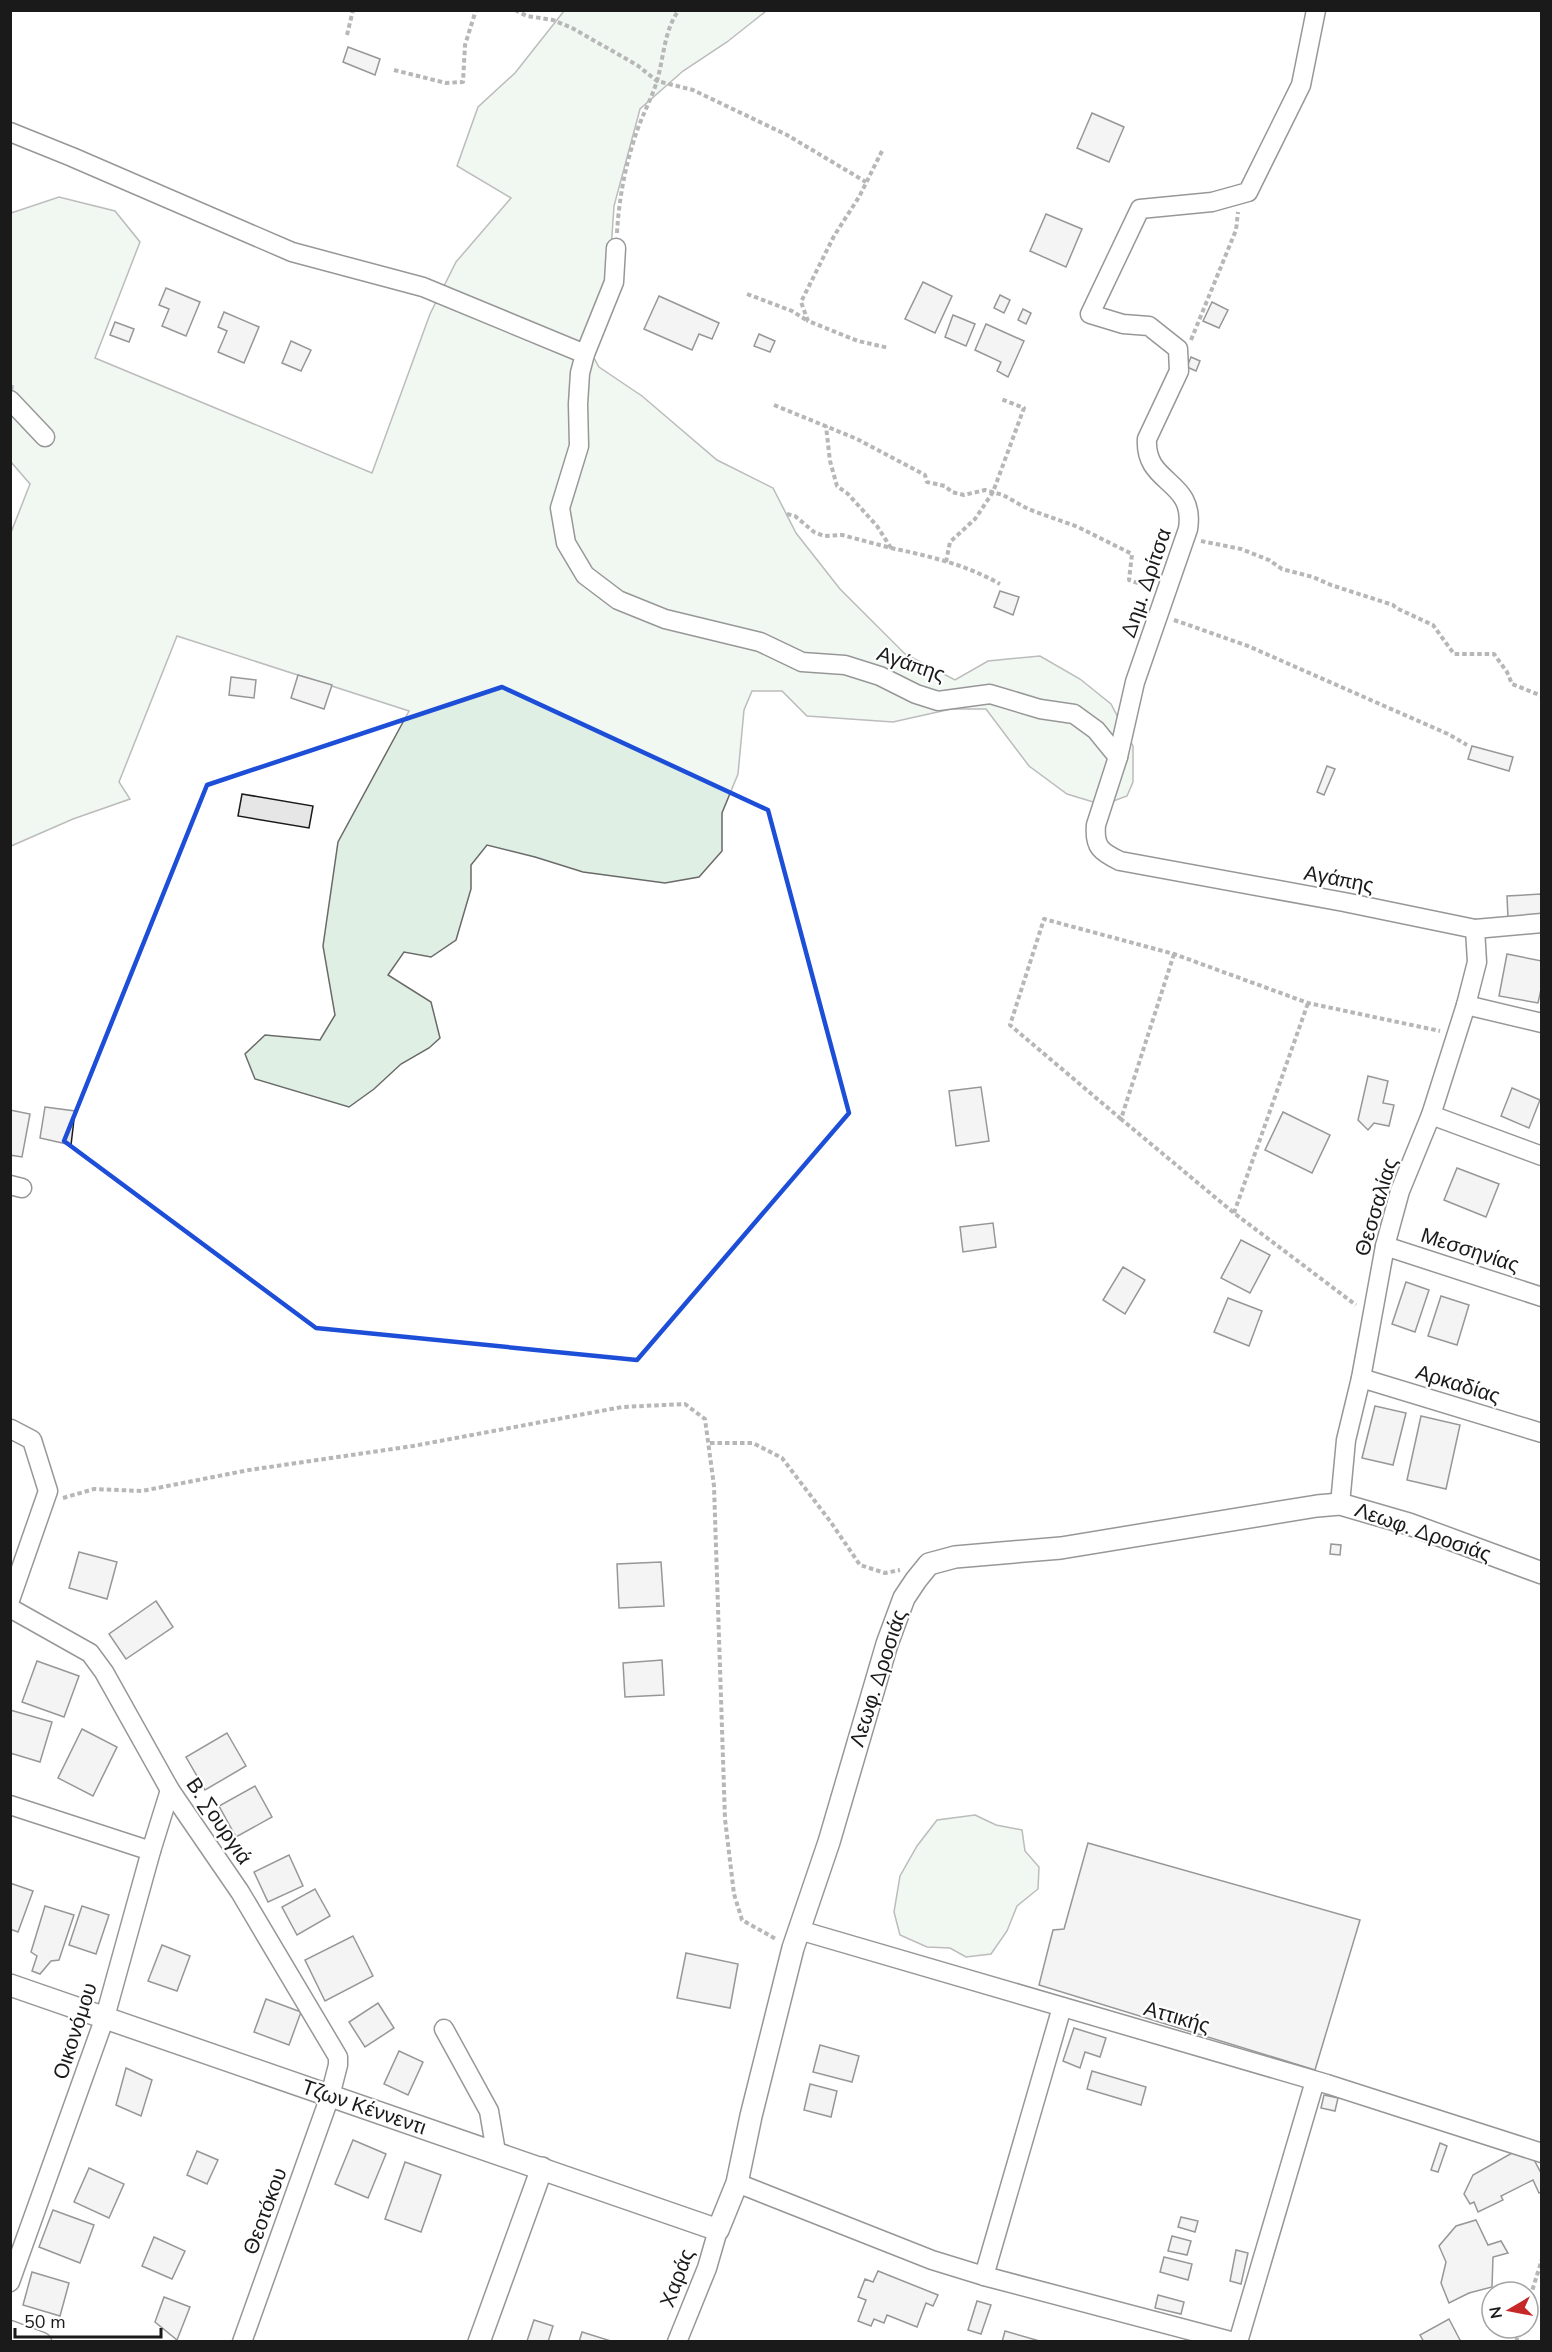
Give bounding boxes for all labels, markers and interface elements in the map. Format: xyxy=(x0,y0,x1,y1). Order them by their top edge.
street label: Δημ. Δρίτσα xyxy=(1114,525,1178,641)
street label: Αγάπης xyxy=(873,639,949,689)
street label: Αγάπης xyxy=(1302,859,1376,899)
street label: Θεσσαλίας xyxy=(1348,1155,1404,1259)
street label: Μεσσηνίας xyxy=(1417,1221,1523,1279)
street label: Αρκαδίας xyxy=(1412,1358,1504,1410)
street label: Λεωφ. Δροσιάς xyxy=(1351,1496,1495,1568)
street label: Λεωφ. Δροσιάς xyxy=(843,1606,913,1750)
street label: Β. Σουργιά xyxy=(180,1772,258,1870)
street label: Οικονόμου xyxy=(46,1979,104,2083)
street label: Αττικής xyxy=(1141,1994,1213,2040)
street label: Τζων Κέννεντι xyxy=(298,2073,430,2142)
street label: Θεοτόκου xyxy=(236,2164,294,2258)
street label: Χαράς xyxy=(653,2245,701,2311)
north arrow xyxy=(1480,2280,1540,2340)
scale bar xyxy=(15,2301,160,2339)
text: N xyxy=(1484,2305,1508,2320)
text: 50 m xyxy=(24,2310,66,2334)

